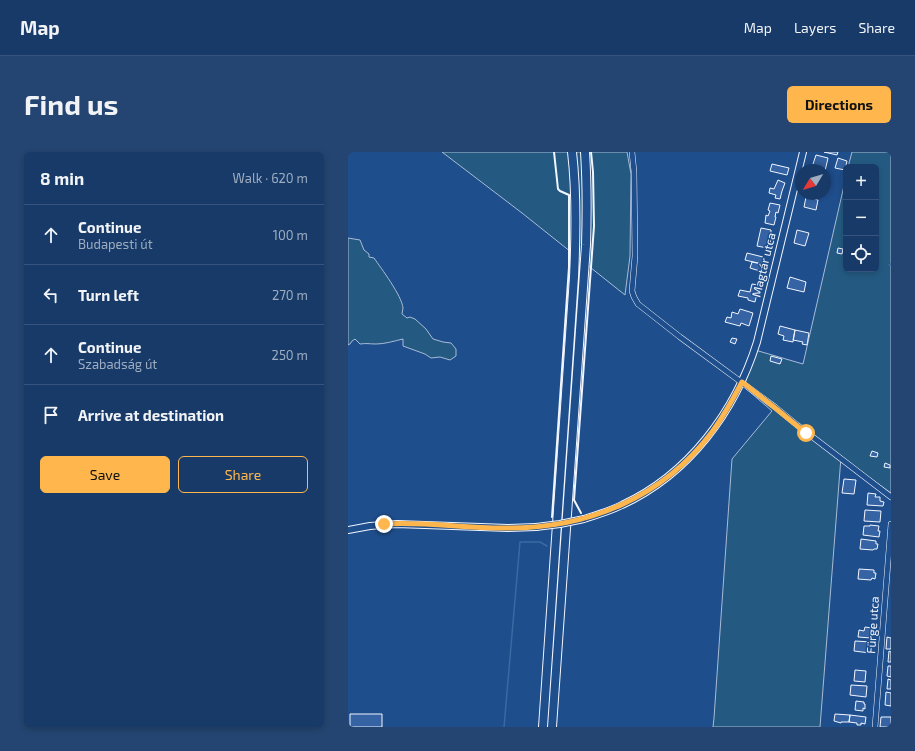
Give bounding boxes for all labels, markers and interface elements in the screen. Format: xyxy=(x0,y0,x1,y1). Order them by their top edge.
text: Map xyxy=(20,16,60,39)
text: Map xyxy=(744,19,772,36)
text: Layers xyxy=(794,19,836,36)
text: Share xyxy=(858,19,895,36)
button: Directions xyxy=(787,86,891,123)
text: Find us xyxy=(24,87,118,121)
north arrow xyxy=(795,164,831,200)
map controls xyxy=(843,164,879,272)
button: + xyxy=(843,164,879,200)
text: 8 min xyxy=(40,168,84,188)
text: Walk · 620 m xyxy=(233,170,308,186)
button: − xyxy=(843,200,879,236)
text: Continue xyxy=(78,218,141,236)
icon: ahead xyxy=(40,224,62,246)
text: 100 m xyxy=(273,227,308,243)
street label: Magtár utca xyxy=(748,231,778,299)
text: Budapesti út xyxy=(78,236,153,252)
button: locate xyxy=(843,236,879,272)
icon: left xyxy=(40,284,62,306)
text: Turn left xyxy=(78,286,139,304)
text: 270 m xyxy=(272,287,308,303)
text: Continue xyxy=(78,338,141,356)
icon: ahead xyxy=(40,344,62,366)
text: 250 m xyxy=(272,347,308,363)
text: Szabadság út xyxy=(78,356,157,372)
icon: arrive xyxy=(40,404,62,426)
text: Arrive at destination xyxy=(78,406,224,424)
route start xyxy=(797,424,815,442)
button: Save xyxy=(40,456,170,493)
button: Share xyxy=(178,456,308,493)
route end xyxy=(375,515,393,533)
street label: Fürge utca xyxy=(863,596,881,654)

